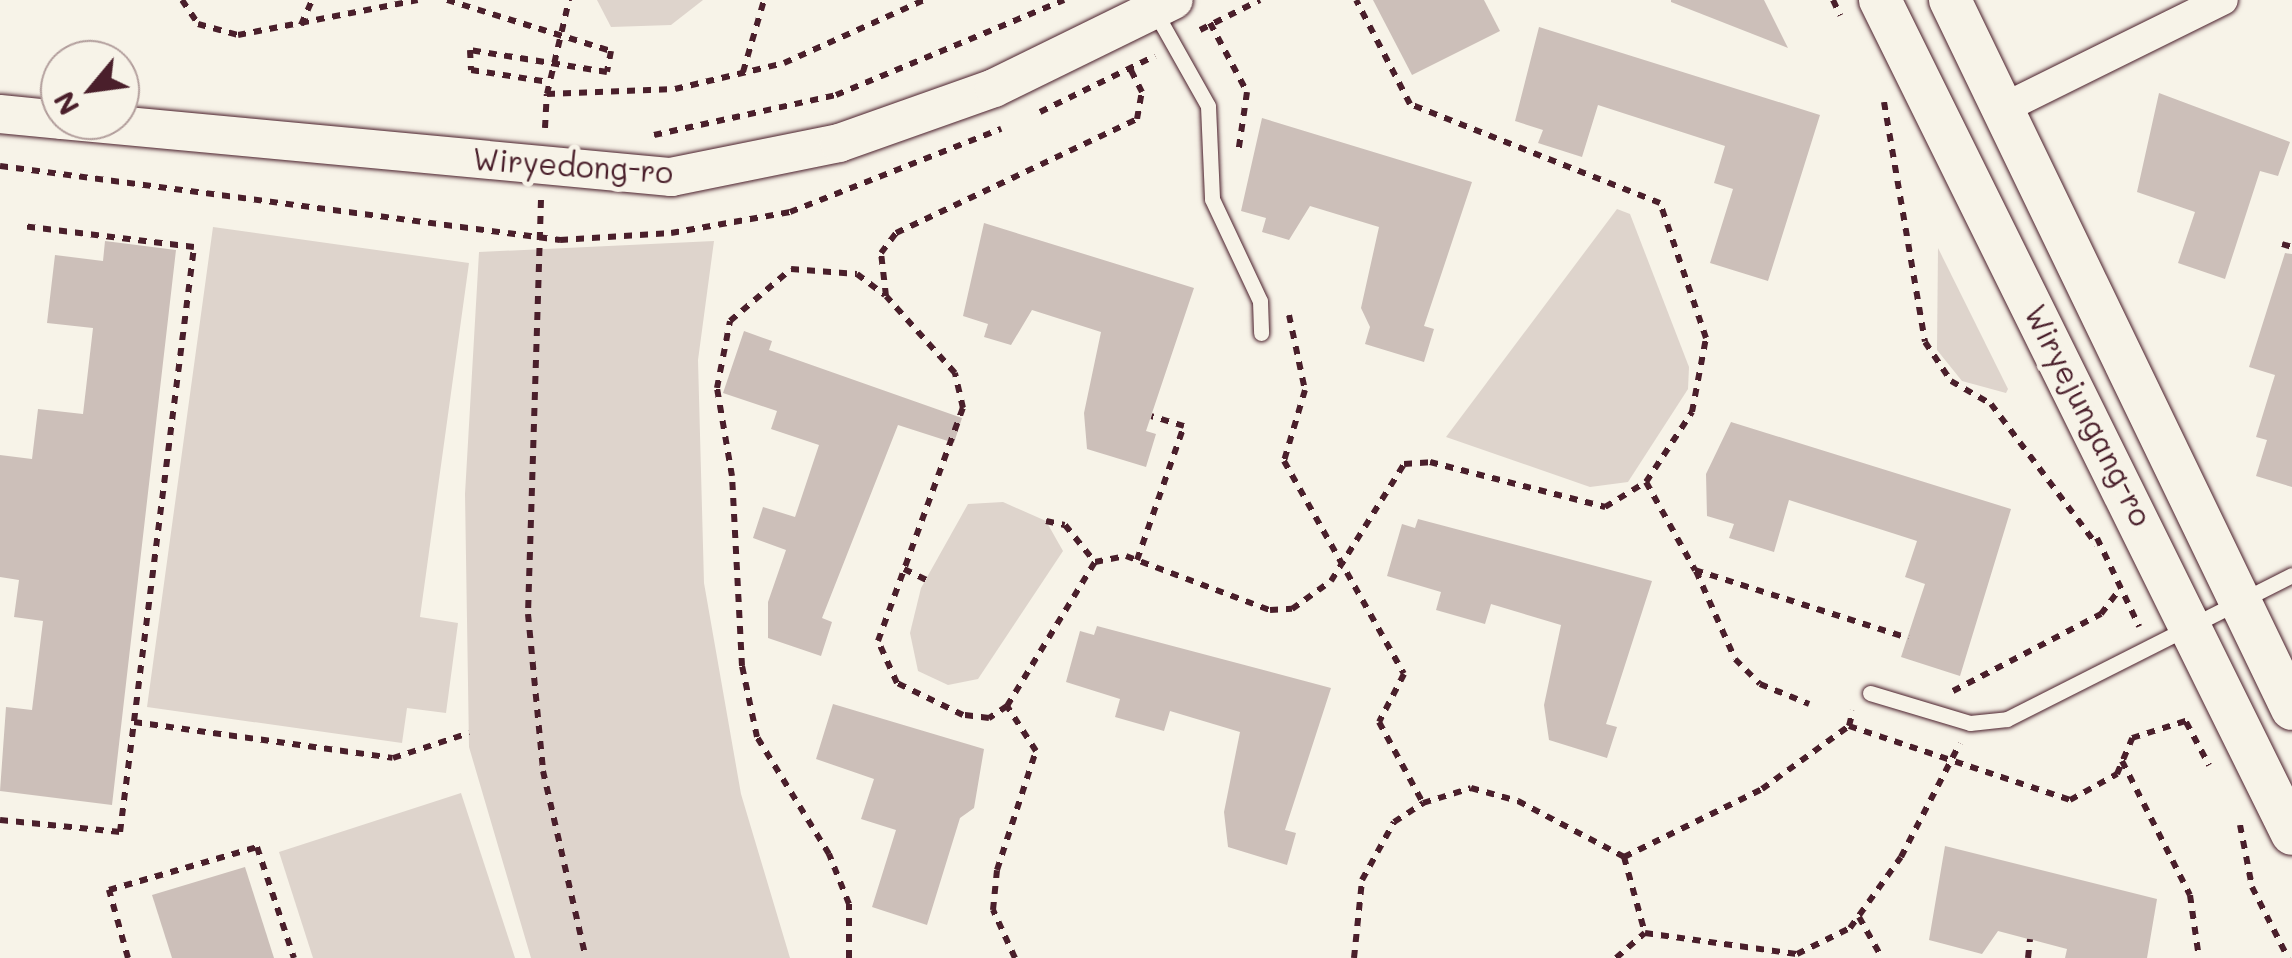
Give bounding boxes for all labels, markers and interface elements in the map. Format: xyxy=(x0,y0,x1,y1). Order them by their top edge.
north arrow xyxy=(40,40,140,140)
text: N xyxy=(45,86,86,122)
street label: Wiryedong-ro xyxy=(471,140,675,190)
street label: Wiryejungang-ro xyxy=(2018,298,2160,532)

